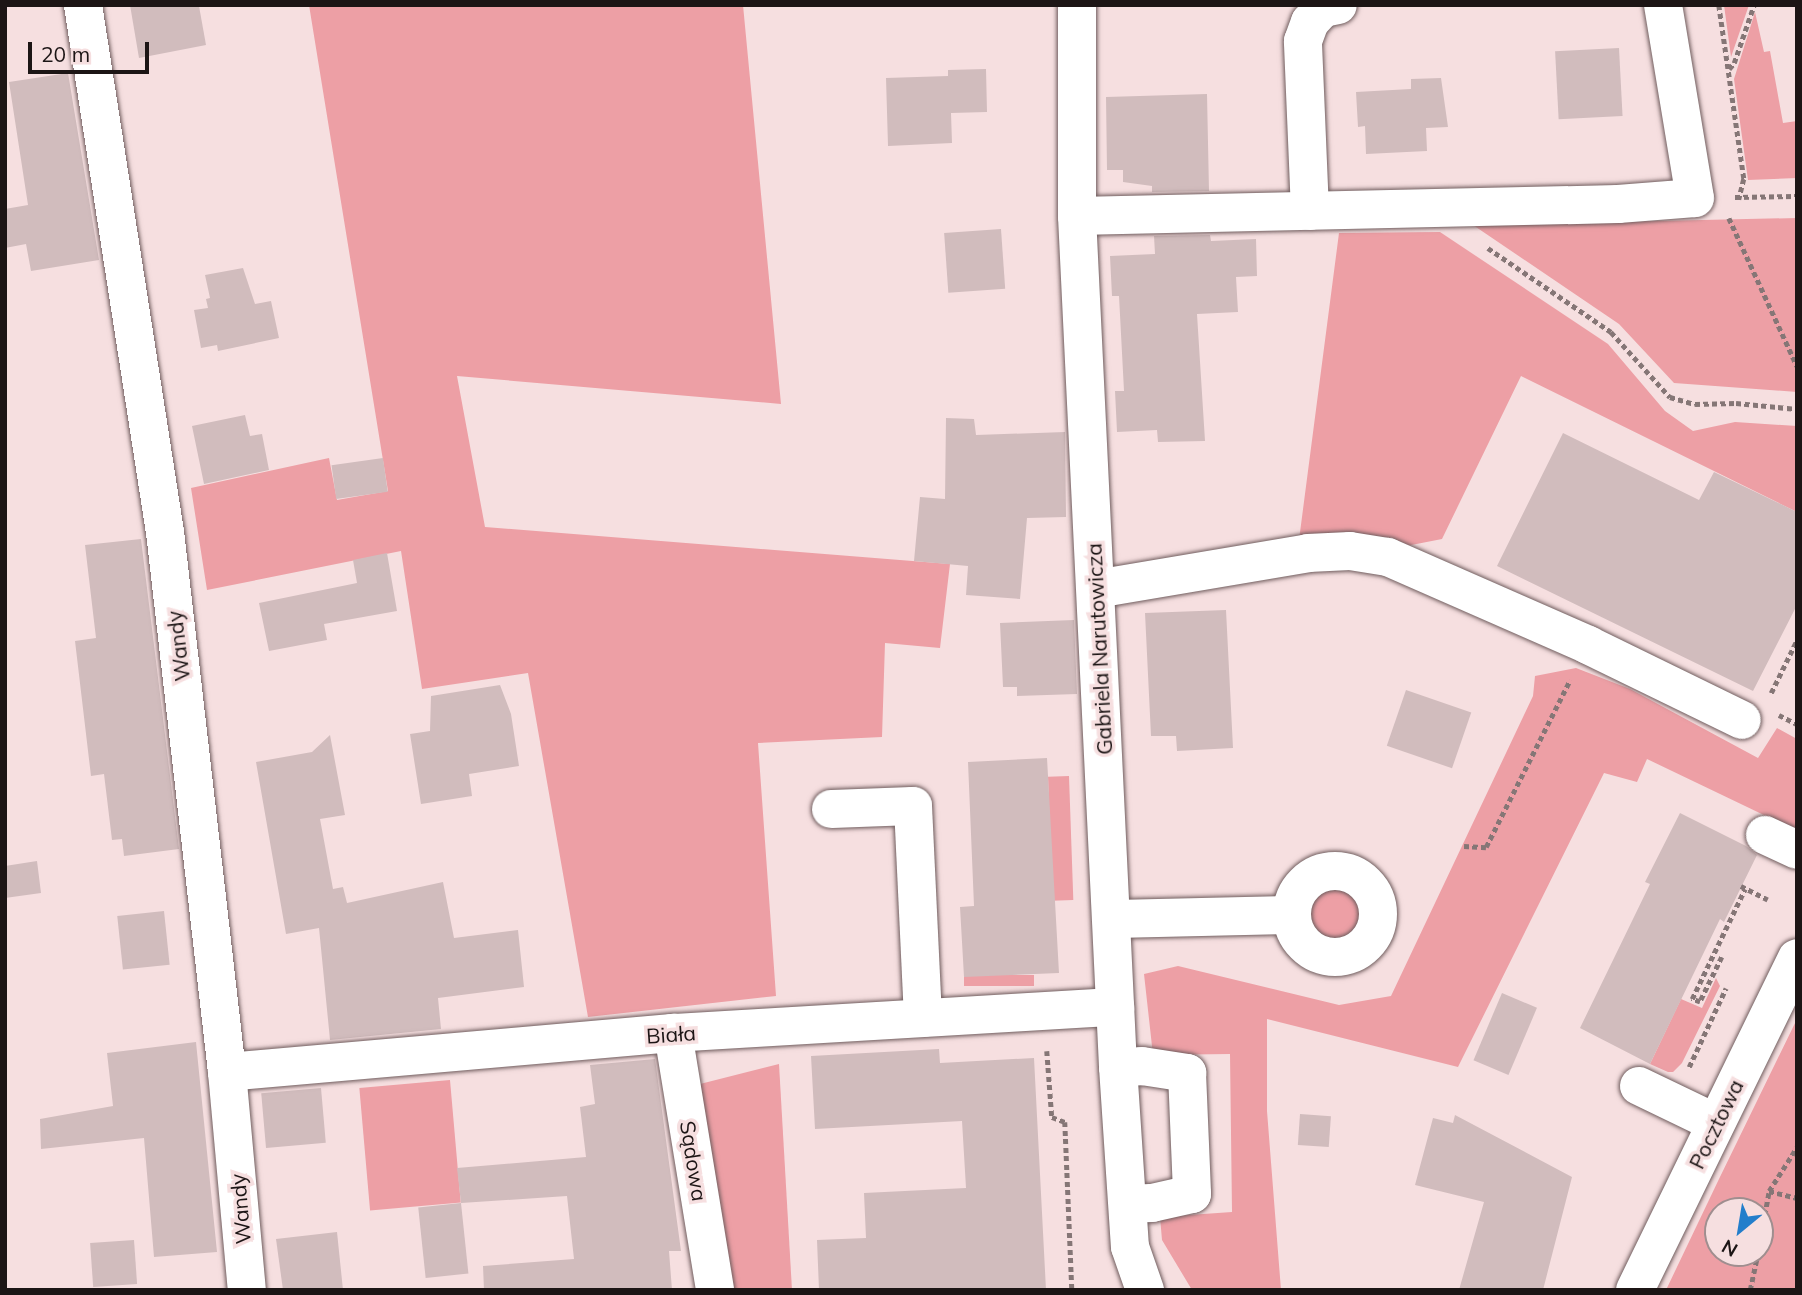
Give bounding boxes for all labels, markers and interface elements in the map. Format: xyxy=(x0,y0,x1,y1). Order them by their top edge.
scale bar xyxy=(32,28,152,72)
text: 20 m xyxy=(41,41,90,67)
street label: Gabriela Narutowicza xyxy=(1081,543,1117,755)
street label: Wandy xyxy=(161,609,195,683)
street label: Biała xyxy=(645,1020,697,1048)
street label: Pocztowa xyxy=(1684,1075,1748,1173)
street label: Sądowa xyxy=(675,1119,713,1203)
street label: Wandy xyxy=(224,1173,256,1245)
north arrow xyxy=(1704,1197,1774,1267)
text: N xyxy=(1717,1234,1742,1262)

